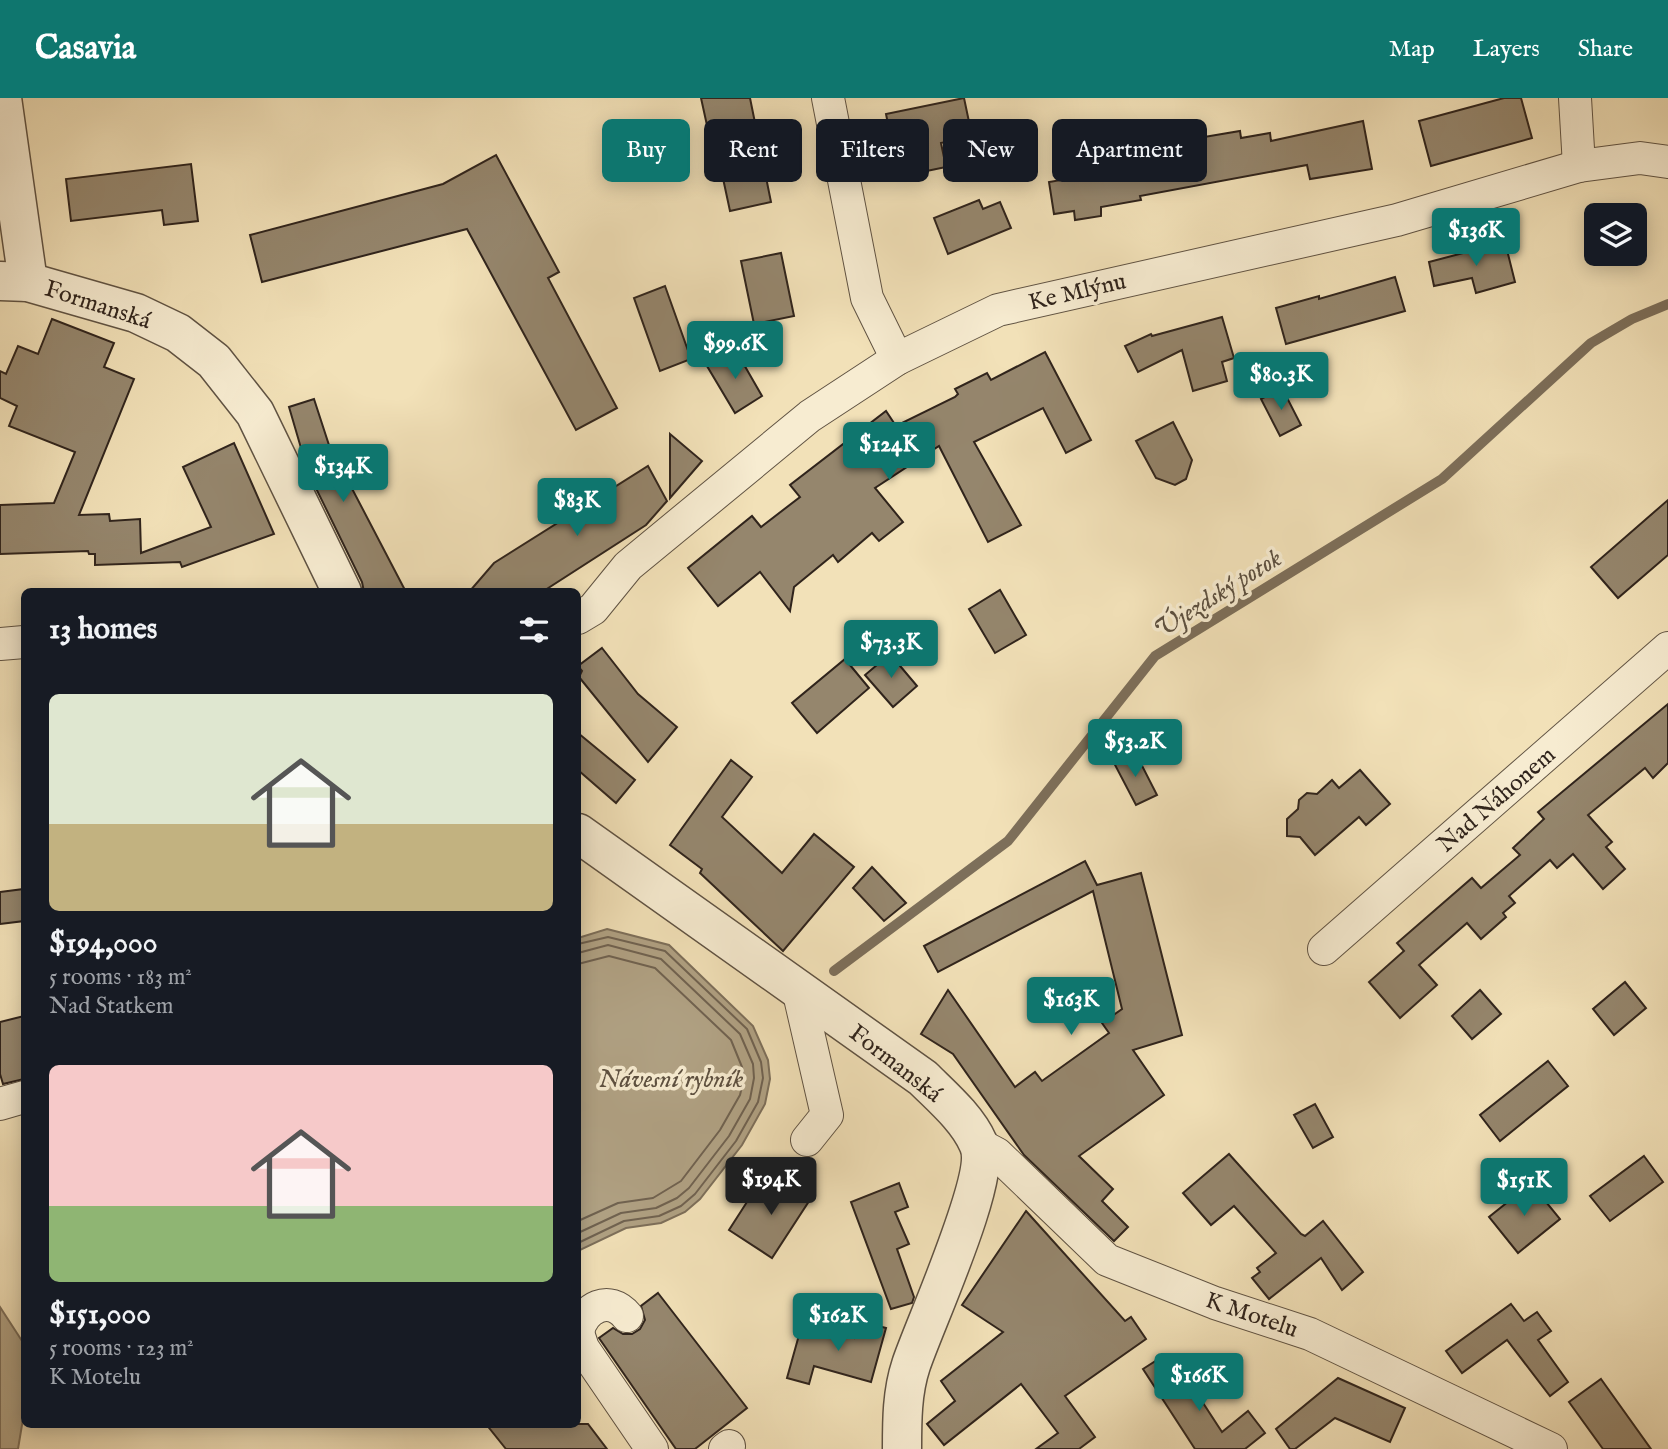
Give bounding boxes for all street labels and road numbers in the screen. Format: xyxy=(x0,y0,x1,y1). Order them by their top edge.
street label: Ke Mlýnu xyxy=(1025,266,1129,319)
street label: Formanská xyxy=(40,274,155,337)
street label: Nad Náhonem xyxy=(1431,740,1563,860)
street label: Formanská xyxy=(842,1018,948,1111)
street label: K Motelu xyxy=(1201,1285,1302,1346)

